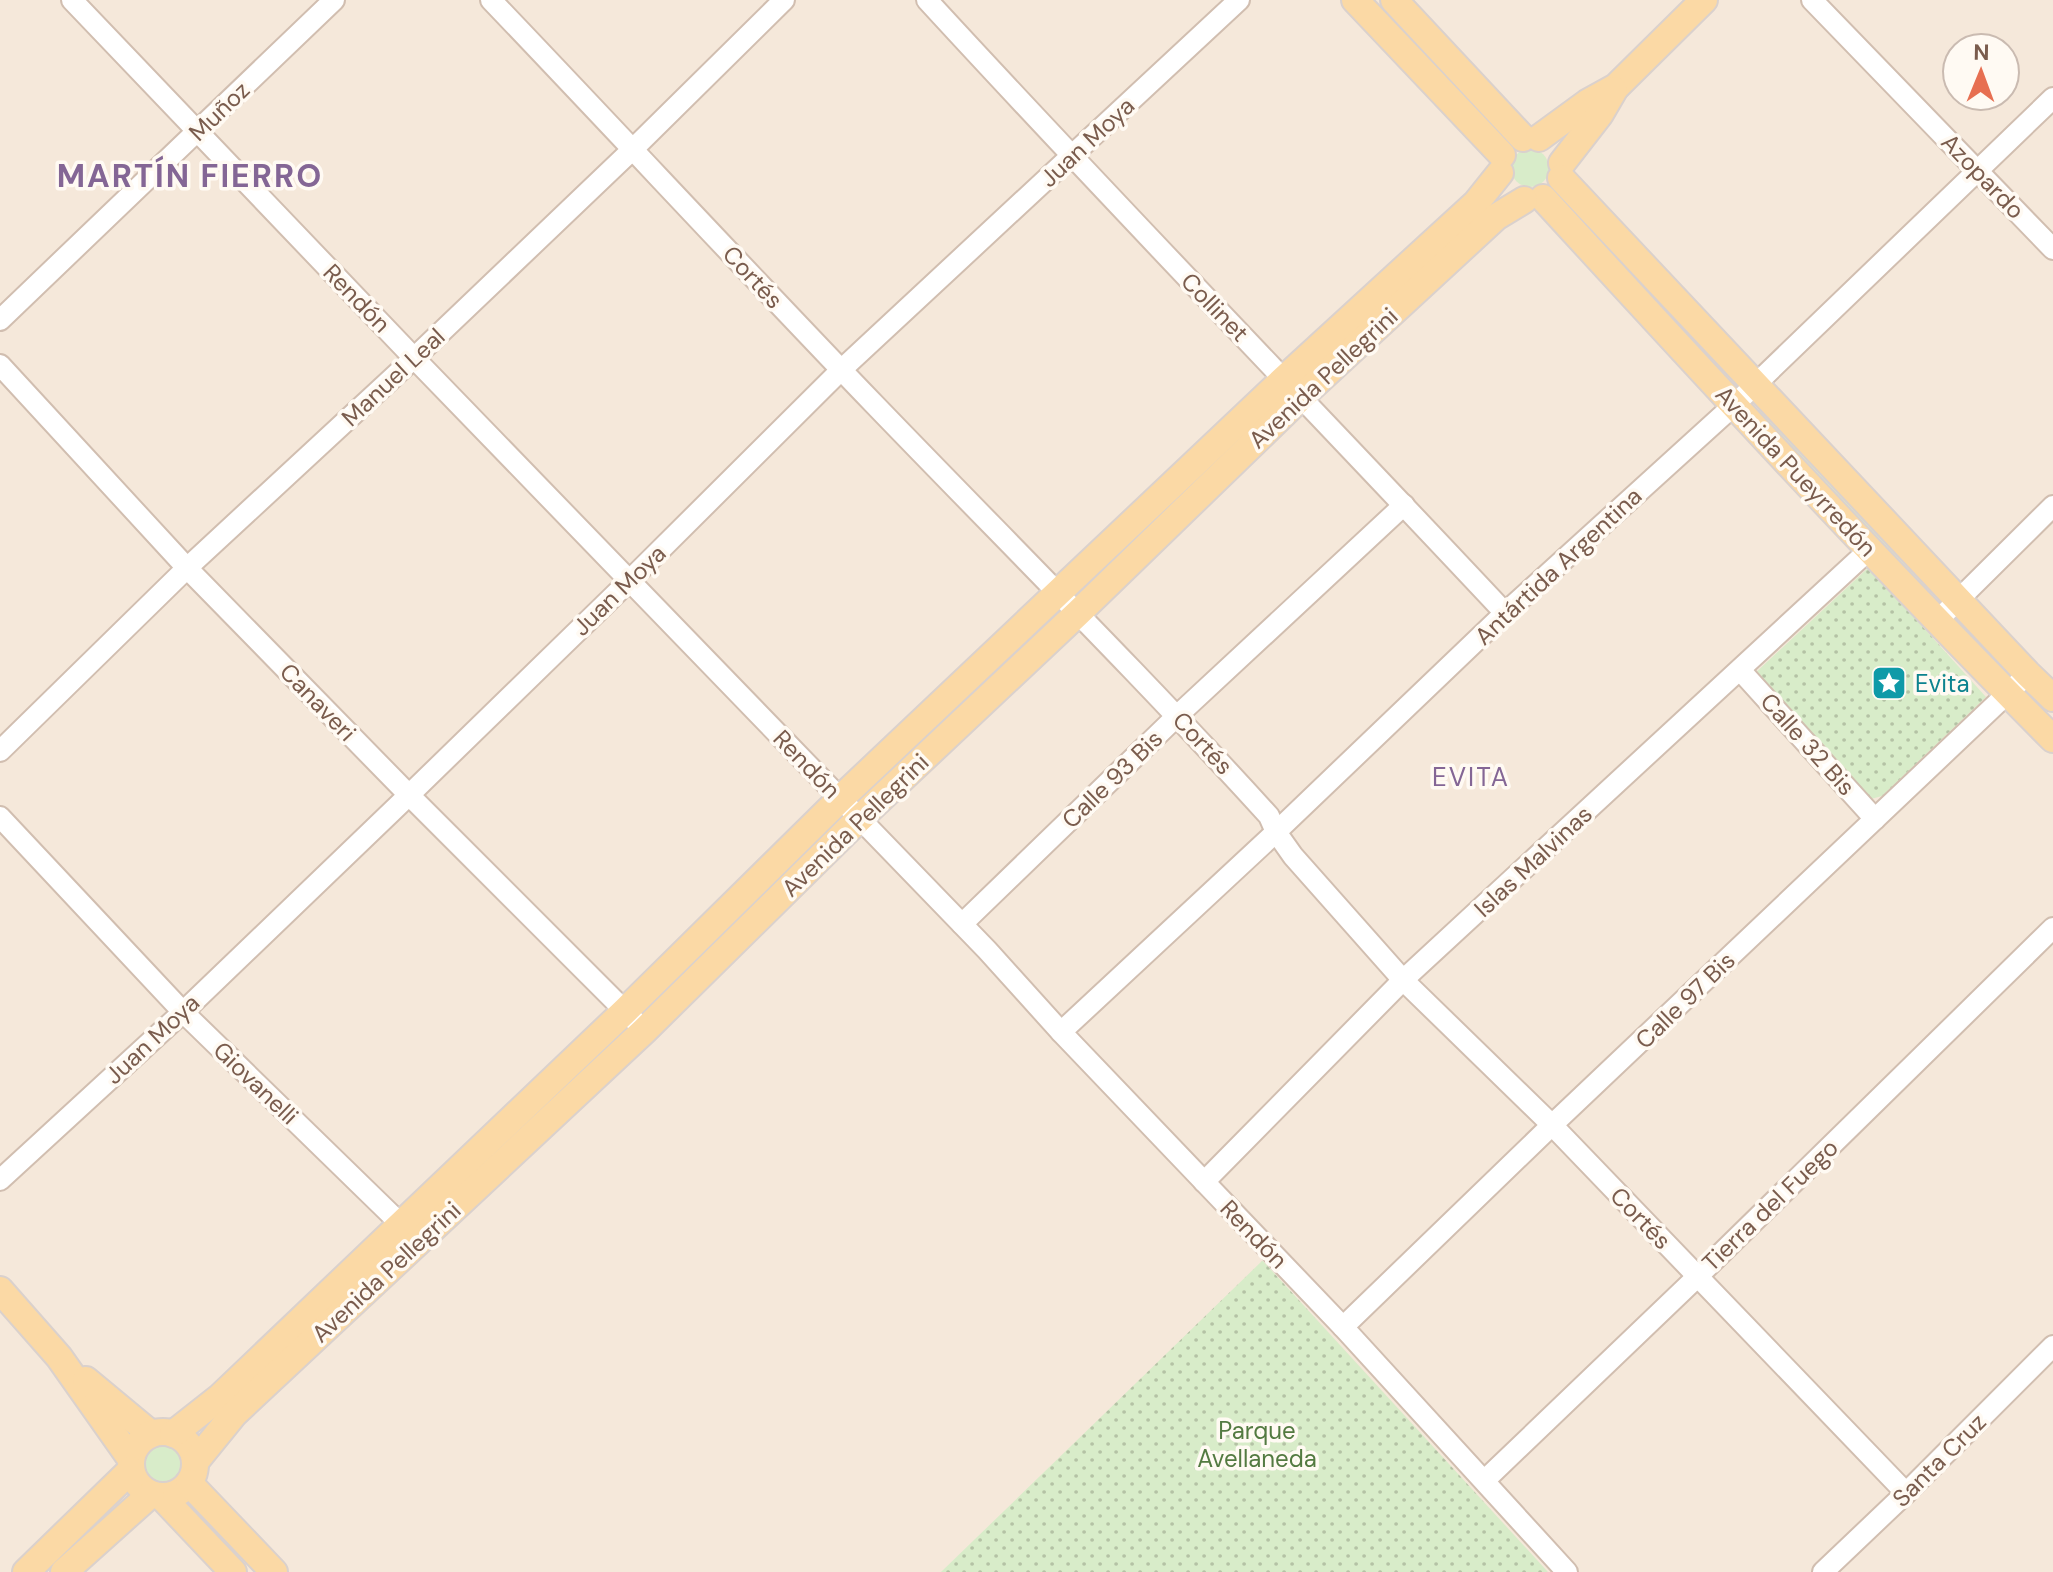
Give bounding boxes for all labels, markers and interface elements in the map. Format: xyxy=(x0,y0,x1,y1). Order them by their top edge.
north arrow xyxy=(1941,32,2021,112)
text: N xyxy=(1973,38,1990,67)
street label: Muñoz xyxy=(182,75,256,147)
street label: Juan Moya xyxy=(1033,90,1141,194)
street label: Azopardo xyxy=(1935,127,2031,225)
district label: MARTÍN FIERRO xyxy=(57,155,323,197)
street label: Cortés xyxy=(716,239,790,315)
street label: Rendón xyxy=(317,257,397,339)
street label: Collinet xyxy=(1175,266,1255,348)
street label: Avenida Pellegrini xyxy=(1242,301,1404,455)
street label: Manuel Leal xyxy=(335,321,451,433)
street label: Avenida Pueyrredón xyxy=(1709,379,1883,563)
street label: Antártida Argentina xyxy=(1468,480,1648,652)
street label: Juan Moya xyxy=(566,538,672,642)
street label: Canaveri xyxy=(273,656,363,748)
place icon: Evita xyxy=(1870,664,1908,702)
place label: Evita xyxy=(1915,668,1969,699)
street label: Calle 32 Bis xyxy=(1754,686,1862,802)
street label: Cortés xyxy=(1166,705,1240,781)
street label: Rendón xyxy=(767,723,847,805)
street label: Calle 93 Bis xyxy=(1055,723,1169,835)
street label: Avenida Pellegrini xyxy=(775,747,935,903)
district label: EVITA xyxy=(1432,760,1510,794)
street label: Islas Malvinas xyxy=(1467,798,1599,924)
street label: Calle 97 Bis xyxy=(1629,945,1741,1055)
street label: Juan Moya xyxy=(98,987,206,1091)
street label: Giovanelli xyxy=(207,1035,305,1131)
street label: Tierra del Fuego xyxy=(1695,1132,1845,1278)
street label: Cortés xyxy=(1604,1180,1678,1256)
street label: Rendón xyxy=(1214,1193,1294,1275)
street label: Avenida Pellegrini xyxy=(305,1195,467,1349)
street label: Santa Cruz xyxy=(1885,1406,1993,1514)
park label: Parque Avellaneda xyxy=(1197,1415,1317,1474)

